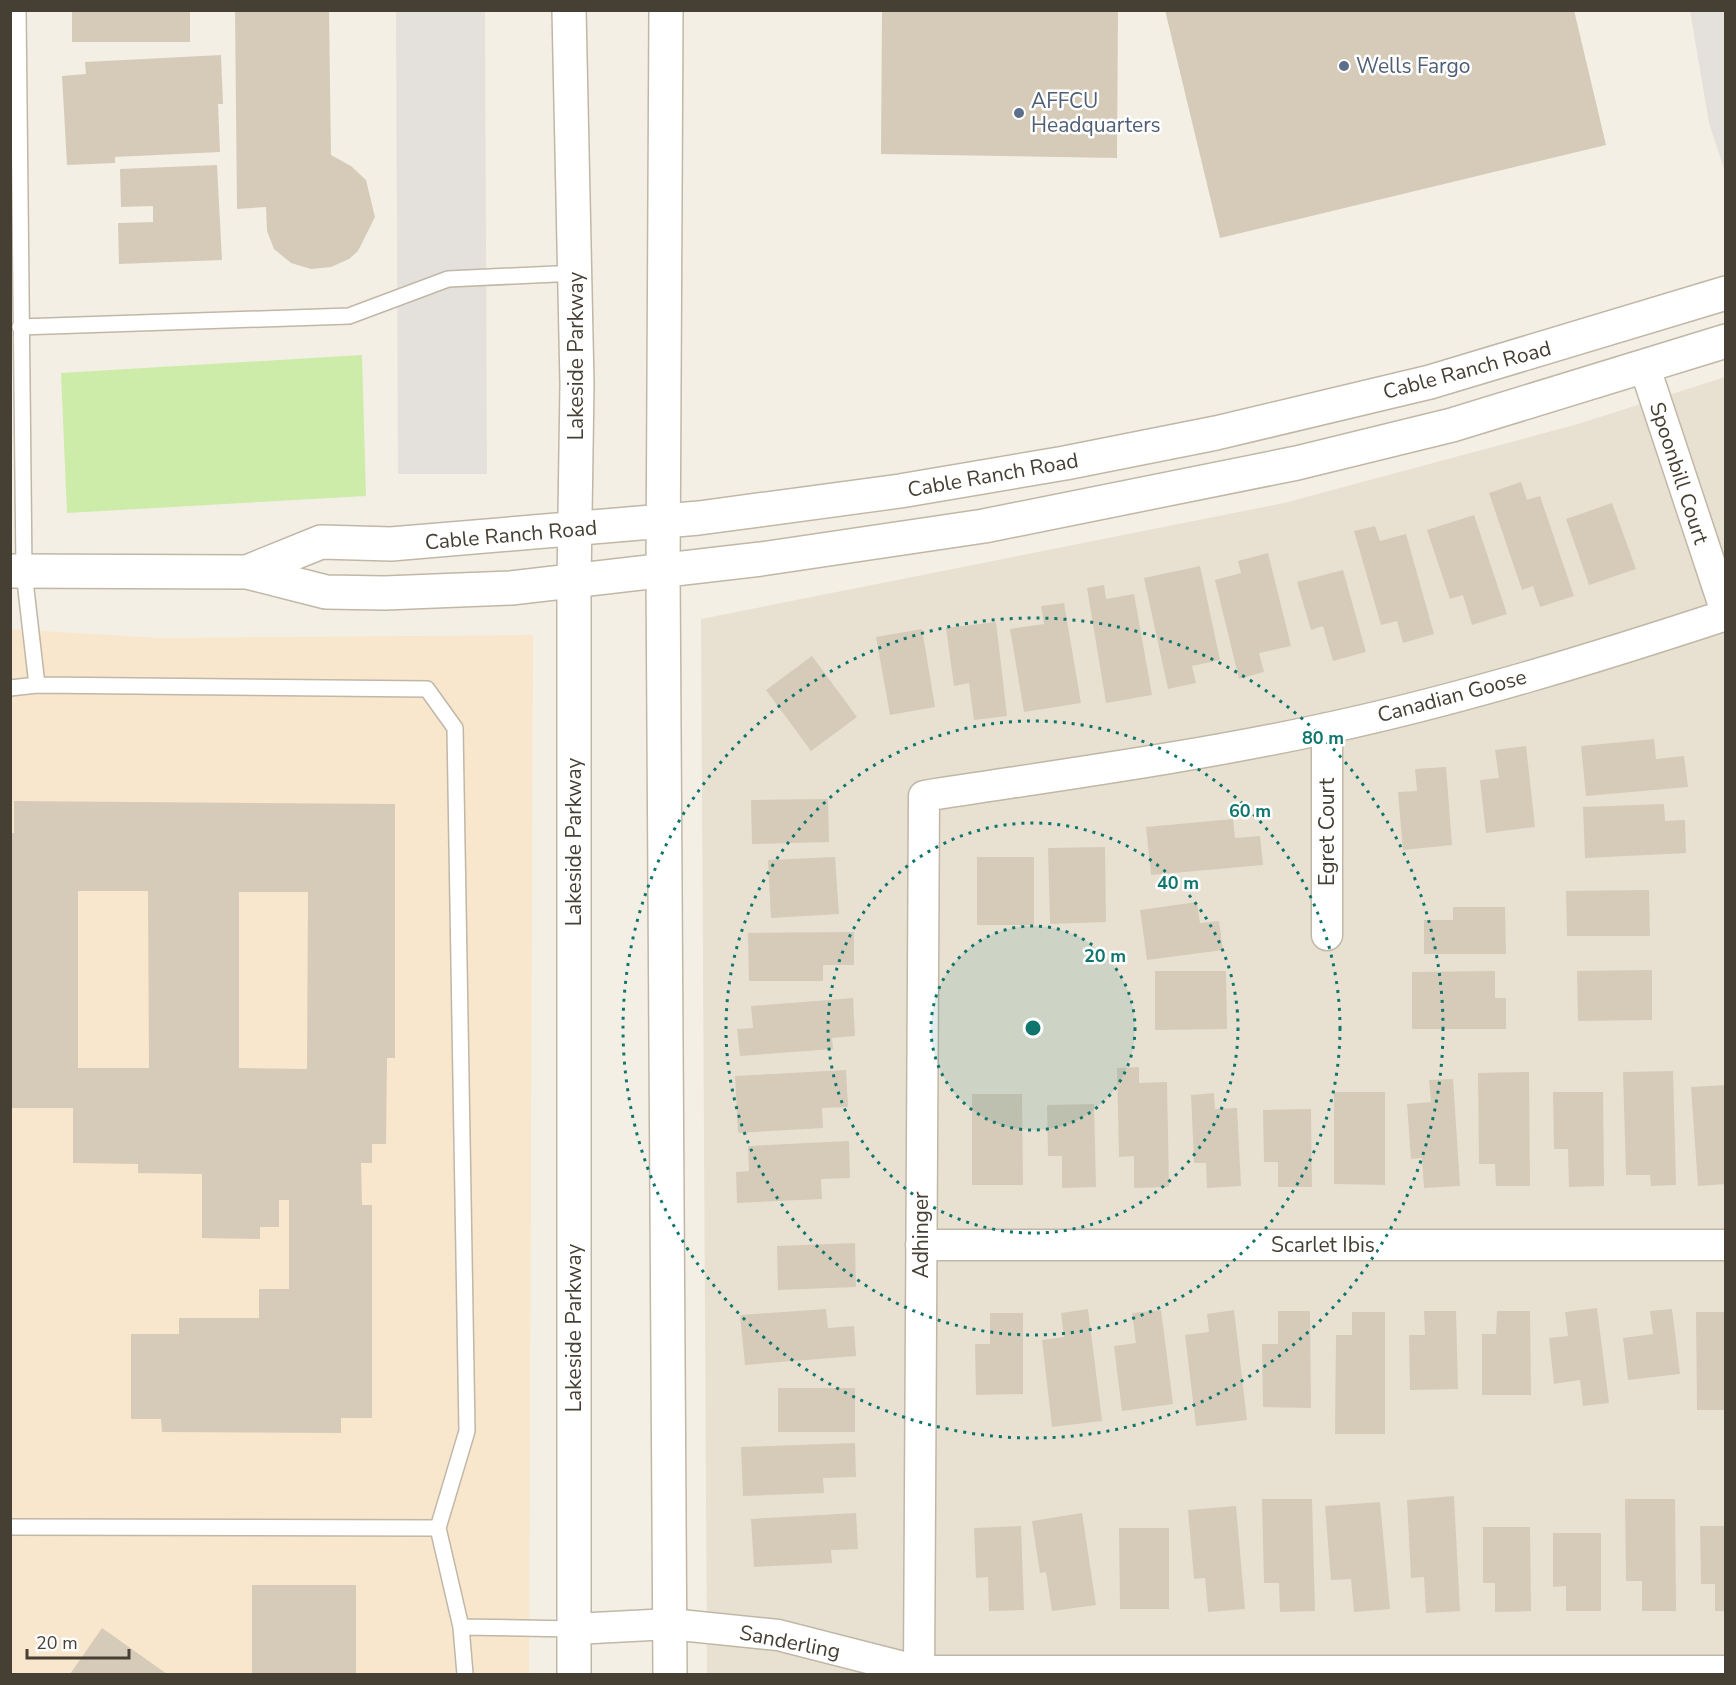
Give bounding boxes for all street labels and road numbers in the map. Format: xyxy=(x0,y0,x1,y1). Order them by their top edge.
street label: Lakeside Parkway xyxy=(562,272,590,440)
street label: Cable Ranch Road xyxy=(1380,334,1554,406)
street label: Spoonbill Court xyxy=(1643,398,1715,548)
street label: Cable Ranch Road xyxy=(905,446,1081,504)
street label: Cable Ranch Road xyxy=(424,514,598,556)
street label: Canadian Goose xyxy=(1374,663,1530,729)
street label: Lakeside Parkway xyxy=(560,758,588,926)
street label: Egret Court xyxy=(1313,777,1341,886)
street label: Adhinger xyxy=(907,1191,935,1279)
street label: Scarlet Ibis xyxy=(1271,1231,1375,1259)
street label: Lakeside Parkway xyxy=(560,1244,588,1412)
street label: Sanderling xyxy=(737,1619,843,1665)

